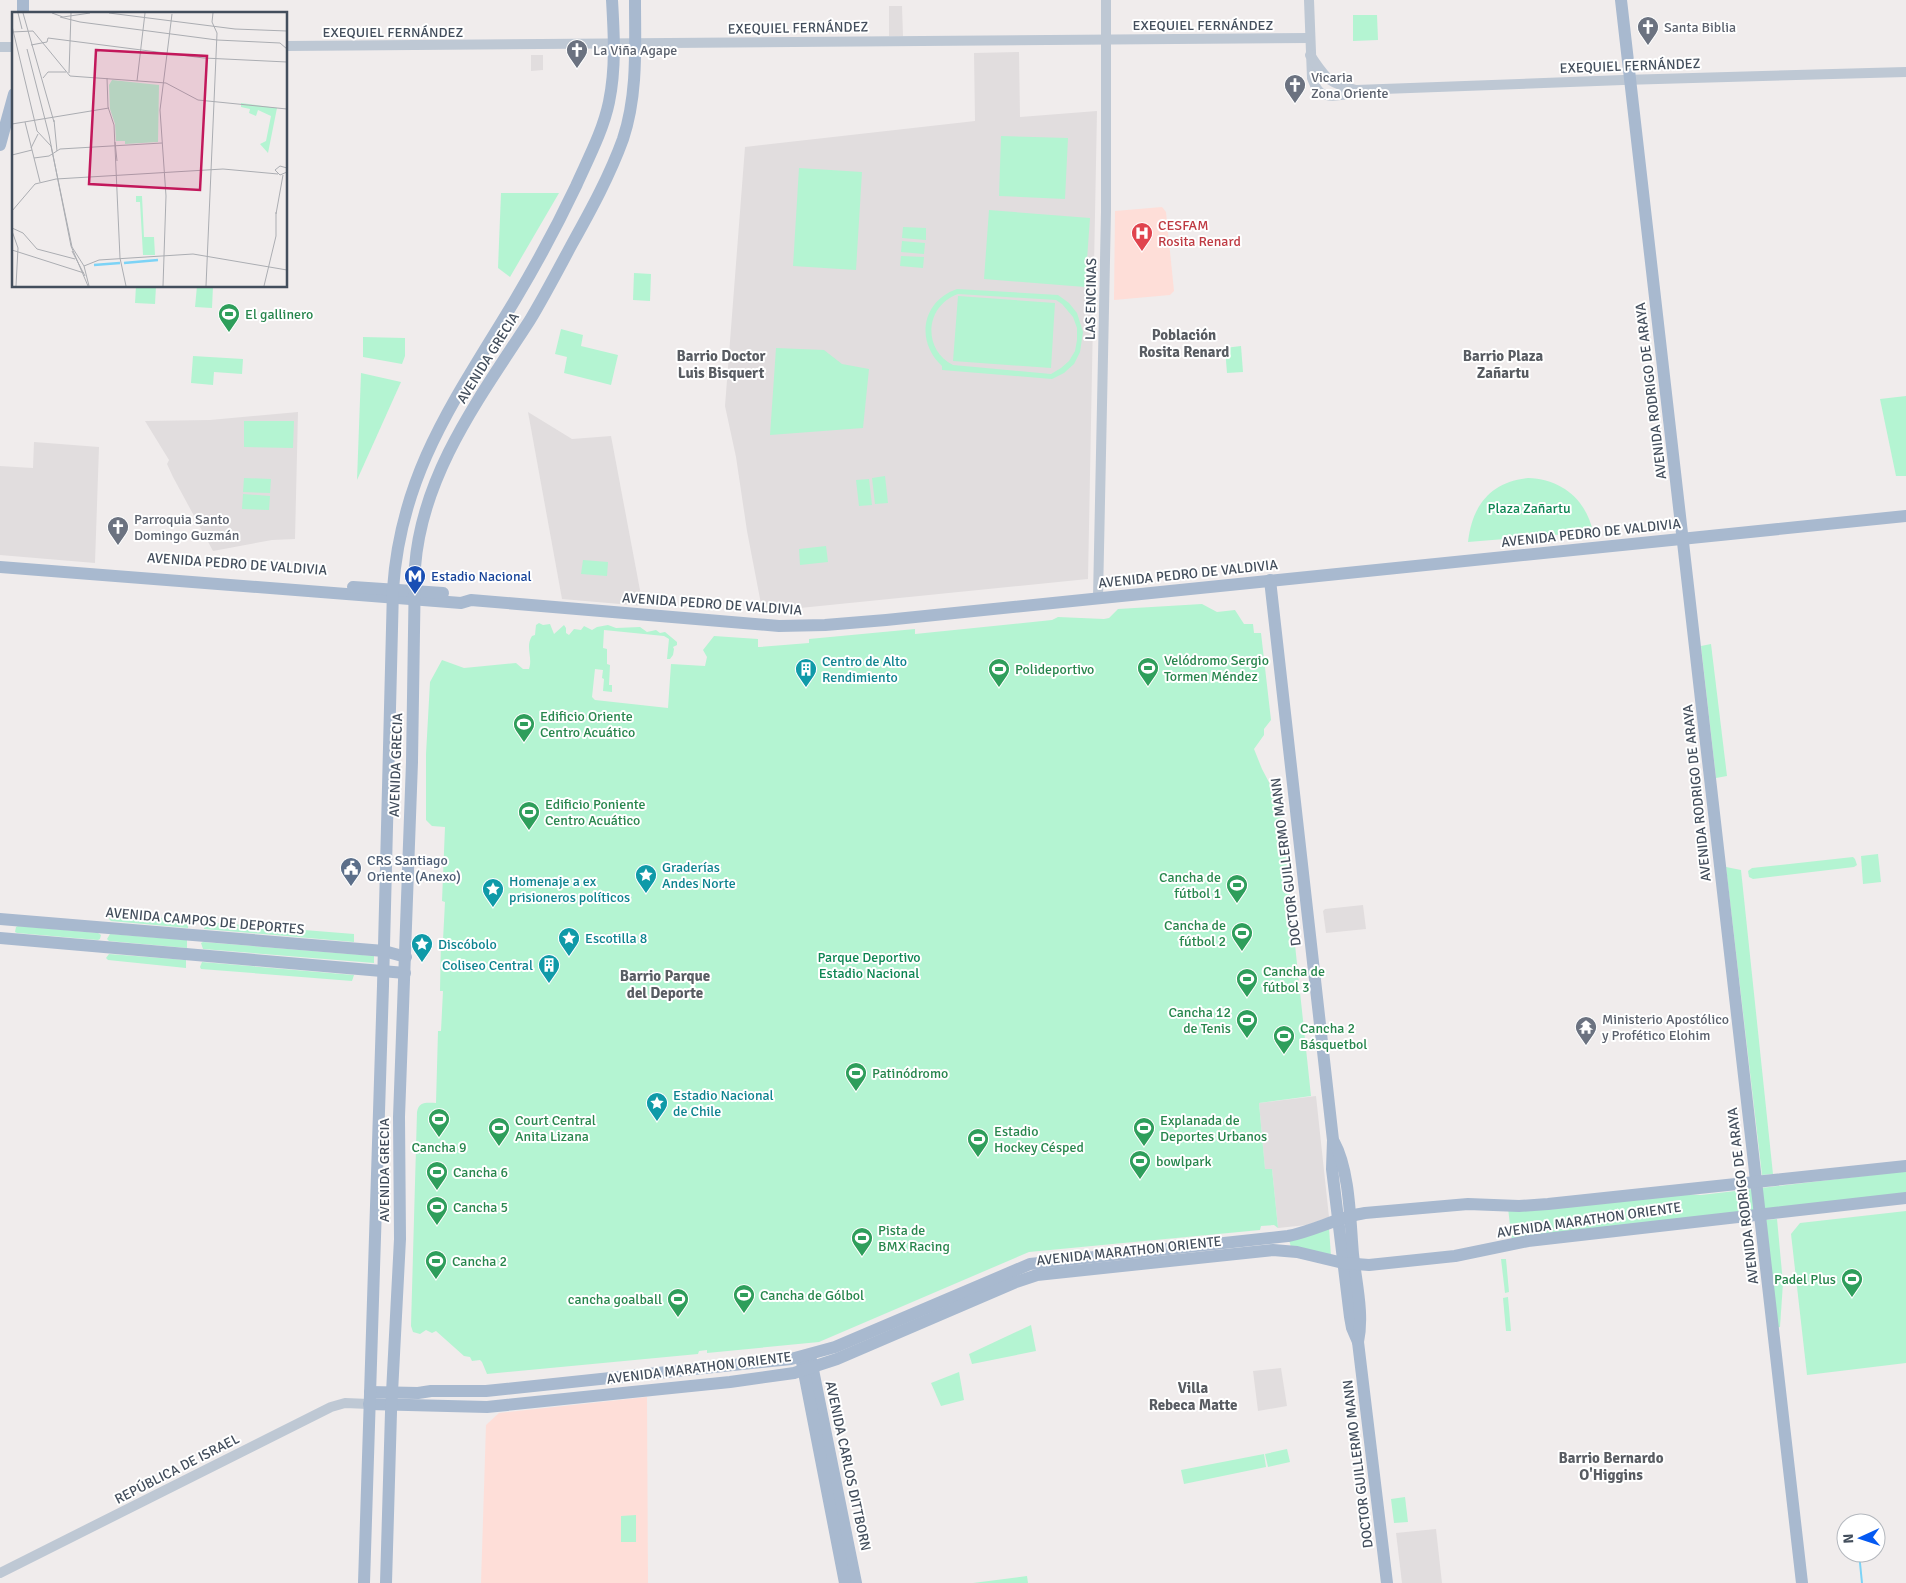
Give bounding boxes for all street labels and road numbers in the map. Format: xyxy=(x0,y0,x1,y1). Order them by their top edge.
street label: EXEQUIEL FERNÁNDEZ xyxy=(1133,17,1274,34)
street label: EXEQUIEL FERNÁNDEZ xyxy=(727,18,869,38)
street label: EXEQUIEL FERNÁNDEZ xyxy=(323,24,464,41)
street label: EXEQUIEL FERNÁNDEZ xyxy=(1559,55,1701,77)
street label: LAS ENCINAS xyxy=(1082,257,1100,340)
street label: AVENIDA RODRIGO DE ARAYA xyxy=(1632,301,1670,480)
street label: AVENIDA GRECIA xyxy=(453,309,523,407)
street label: AVENIDA PEDRO DE VALDIVIA xyxy=(1500,515,1682,551)
street label: AVENIDA PEDRO DE VALDIVIA xyxy=(146,549,328,579)
street label: AVENIDA PEDRO DE VALDIVIA xyxy=(1097,556,1279,592)
street label: AVENIDA PEDRO DE VALDIVIA xyxy=(621,589,803,619)
street label: AVENIDA RODRIGO DE ARAYA xyxy=(1679,703,1715,882)
street label: AVENIDA GRECIA xyxy=(386,712,406,817)
street label: DOCTOR GUILLERMO MANN xyxy=(1267,777,1305,947)
street label: AVENIDA CAMPOS DE DEPORTES xyxy=(105,904,305,938)
street label: AVENIDA RODRIGO DE ARAYA xyxy=(1724,1106,1762,1285)
street label: AVENIDA GRECIA xyxy=(376,1117,393,1222)
street label: AVENIDA MARATHON ORIENTE xyxy=(1496,1199,1682,1241)
street label: AVENIDA MARATHON ORIENTE xyxy=(1036,1233,1222,1269)
street label: AVENIDA MARATHON ORIENTE xyxy=(606,1348,792,1388)
street label: AVENIDA CARLOS DITTBORN xyxy=(822,1379,874,1553)
street label: DOCTOR GUILLERMO MANN xyxy=(1339,1379,1377,1549)
street label: REPÚBLICA DE ISRAEL xyxy=(112,1430,242,1508)

